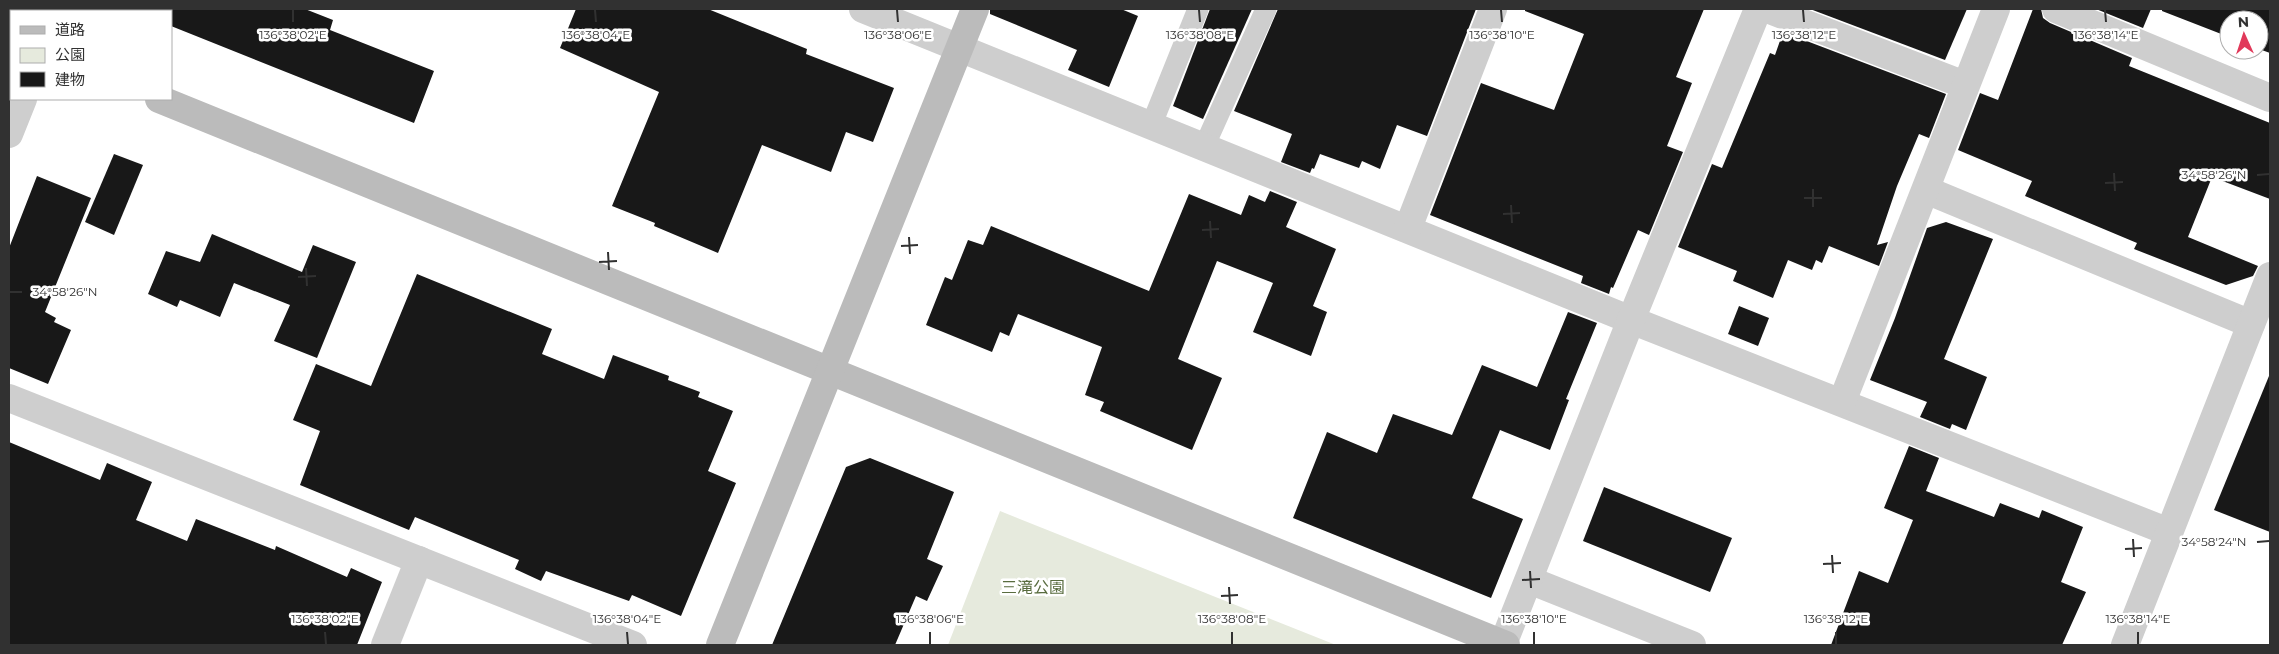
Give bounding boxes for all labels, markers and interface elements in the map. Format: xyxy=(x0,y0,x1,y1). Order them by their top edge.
legend xyxy=(10,10,172,100)
north arrow xyxy=(2219,10,2269,60)
text: N xyxy=(2237,13,2249,31)
text: 道路 xyxy=(55,20,85,39)
text: 136°38'02"E xyxy=(259,27,327,42)
text: 136°38'04"E xyxy=(562,27,630,42)
text: 136°38'06"E xyxy=(864,27,932,42)
text: 136°38'08"E xyxy=(1166,27,1234,42)
text: 136°38'10"E xyxy=(1469,27,1535,42)
text: 136°38'12"E xyxy=(1772,27,1836,42)
text: 136°38'14"E xyxy=(2073,27,2139,42)
text: 公園 xyxy=(55,45,85,64)
text: 建物 xyxy=(55,70,85,89)
text: 34°58'26"N xyxy=(2182,167,2246,182)
text: 34°58'26"N xyxy=(33,284,97,299)
text: 34°58'24"N xyxy=(2181,534,2247,549)
park label: 三滝公園 xyxy=(1001,578,1065,597)
text: 136°38'02"E xyxy=(291,611,359,626)
text: 136°38'04"E xyxy=(593,611,661,626)
text: 136°38'06"E xyxy=(896,611,964,626)
text: 136°38'08"E xyxy=(1198,611,1266,626)
text: 136°38'10"E xyxy=(1501,611,1567,626)
text: 136°38'12"E xyxy=(1804,611,1868,626)
text: 136°38'14"E xyxy=(2105,611,2171,626)

